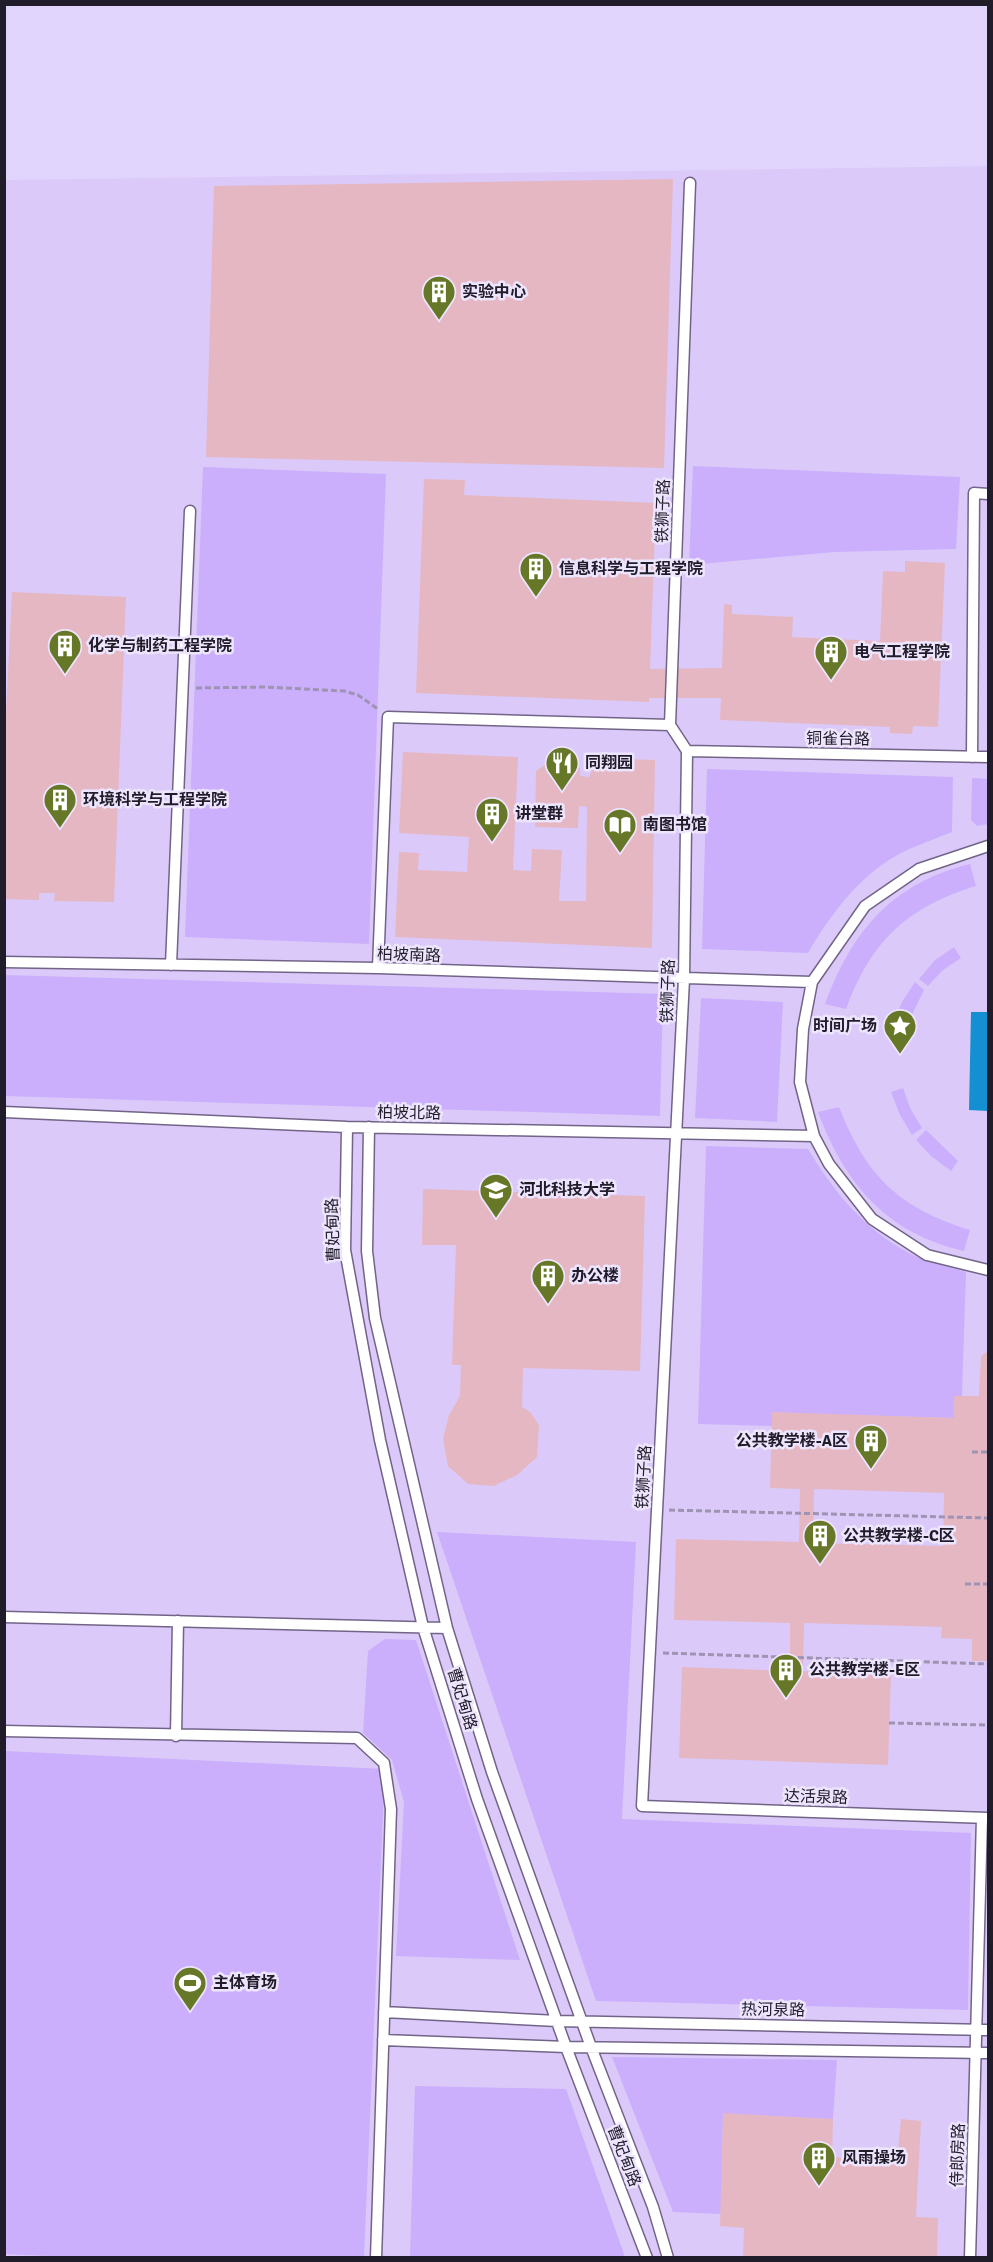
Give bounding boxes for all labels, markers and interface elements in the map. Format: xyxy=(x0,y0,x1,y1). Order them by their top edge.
building icon: 实验中心 xyxy=(421,274,457,321)
place label: 实验中心 xyxy=(462,282,526,302)
street label: 铁狮子路 xyxy=(652,479,674,543)
building icon: 信息科学与工程学院 xyxy=(518,551,554,598)
place label: 信息科学与工程学院 xyxy=(559,559,703,579)
building icon: 化学与制药工程学院 xyxy=(47,628,83,675)
building icon: 电气工程学院 xyxy=(813,634,849,681)
place label: 化学与制药工程学院 xyxy=(88,636,232,656)
place label: 电气工程学院 xyxy=(854,642,950,662)
street label: 铜雀台路 xyxy=(806,728,870,750)
restaurant icon: 同翔园 xyxy=(544,745,580,792)
place label: 同翔园 xyxy=(585,753,633,773)
building icon: 环境科学与工程学院 xyxy=(42,782,78,829)
place label: 环境科学与工程学院 xyxy=(83,790,227,810)
building icon: 讲堂群 xyxy=(474,796,510,843)
place label: 讲堂群 xyxy=(515,804,563,824)
library icon: 南图书馆 xyxy=(602,807,638,854)
place label: 南图书馆 xyxy=(643,815,707,835)
street label: 柏坡南路 xyxy=(377,944,441,966)
street label: 铁狮子路 xyxy=(657,959,679,1023)
place icon: 时间广场 xyxy=(882,1008,918,1055)
place label: 时间广场 xyxy=(813,1016,877,1036)
street label: 柏坡北路 xyxy=(377,1102,441,1124)
school or university icon: 河北科技大学 xyxy=(478,1172,514,1219)
place label: 河北科技大学 xyxy=(519,1180,615,1200)
street label: 曹妃甸路 xyxy=(322,1198,344,1262)
building icon: 办公楼 xyxy=(530,1258,566,1305)
place label: 办公楼 xyxy=(571,1266,619,1286)
building icon: 公共教学楼-A区 xyxy=(853,1423,889,1470)
place label: 公共教学楼-A区 xyxy=(736,1431,848,1451)
street label: 铁狮子路 xyxy=(632,1445,656,1509)
building icon: 公共教学楼-C区 xyxy=(802,1518,838,1565)
place label: 公共教学楼-C区 xyxy=(843,1526,955,1546)
building icon: 公共教学楼-E区 xyxy=(768,1652,804,1699)
place label: 公共教学楼-E区 xyxy=(809,1660,920,1680)
street label: 曹妃甸路 xyxy=(443,1665,481,1733)
street label: 达活泉路 xyxy=(784,1786,848,1808)
sports icon: 主体育场 xyxy=(172,1965,208,2012)
place label: 主体育场 xyxy=(213,1973,277,1993)
street label: 热河泉路 xyxy=(741,1999,805,2021)
street label: 曹妃甸路 xyxy=(603,2123,645,2189)
street label: 侍郎房路 xyxy=(947,2123,969,2187)
building icon: 风雨操场 xyxy=(801,2140,837,2187)
place label: 风雨操场 xyxy=(842,2148,906,2168)

